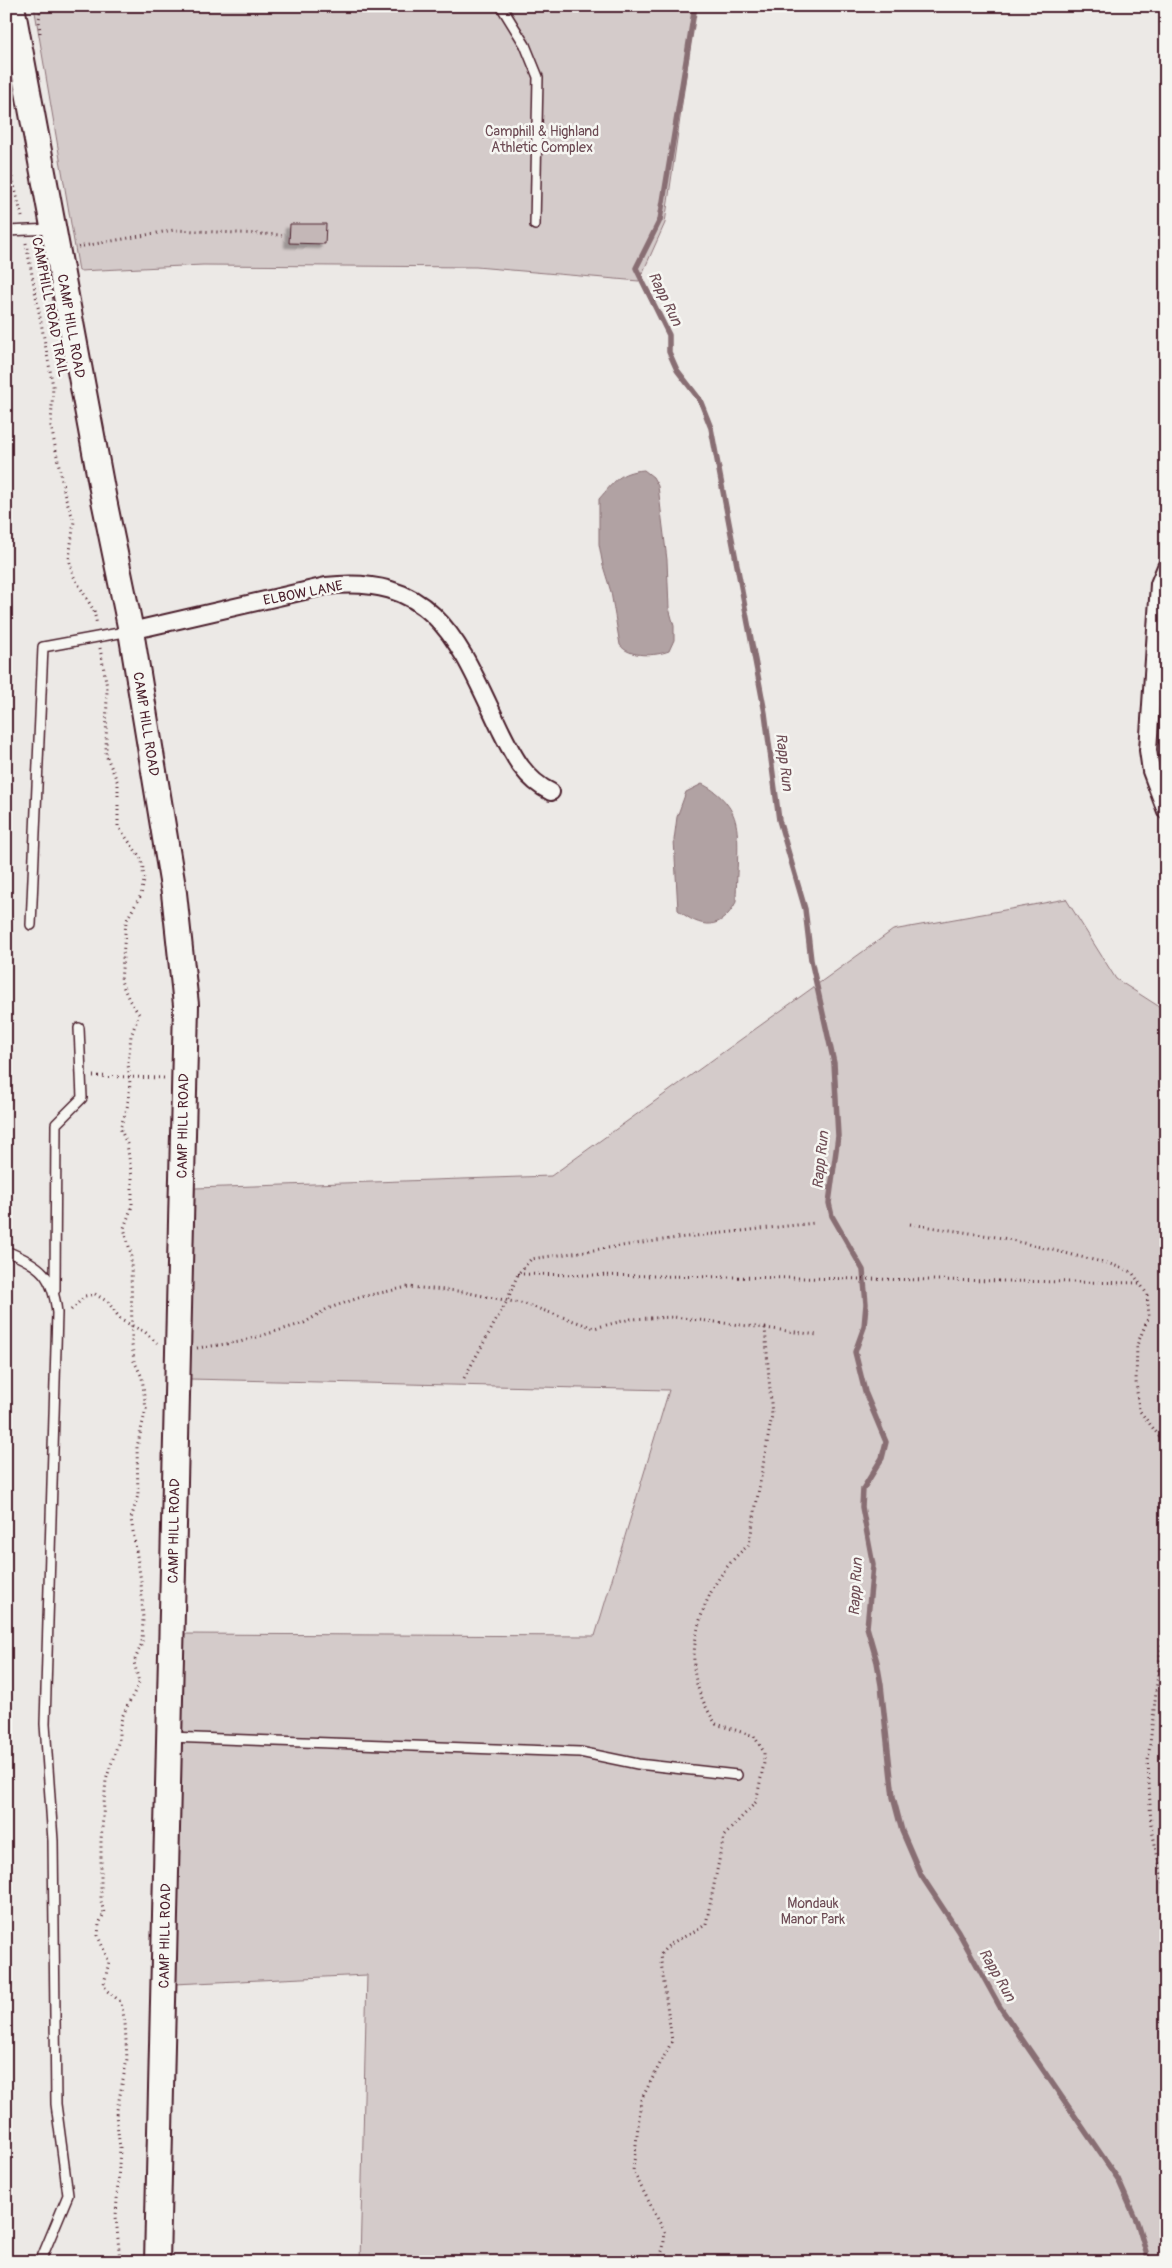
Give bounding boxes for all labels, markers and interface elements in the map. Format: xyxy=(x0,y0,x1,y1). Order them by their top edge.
park label: Camphill & Highland Athletic Complex xyxy=(485,123,599,156)
street label: CAMPHILL ROAD TRAIL xyxy=(28,236,72,378)
water label: Rapp Run xyxy=(644,269,687,330)
street label: CAMP HILL ROAD xyxy=(54,273,89,379)
street label: ELBOW LANE xyxy=(262,577,344,609)
street label: CAMP HILL ROAD xyxy=(129,671,163,777)
water label: Rapp Run xyxy=(771,732,797,793)
street label: CAMP HILL ROAD xyxy=(174,1073,192,1179)
water label: Rapp Run xyxy=(809,1129,834,1190)
street label: CAMP HILL ROAD xyxy=(165,1478,183,1584)
water label: Rapp Run xyxy=(845,1556,867,1616)
street label: CAMP HILL ROAD xyxy=(156,1883,174,1989)
park label: Mondauk Manor Park xyxy=(781,1895,845,1928)
water label: Rapp Run xyxy=(974,1945,1020,2006)

